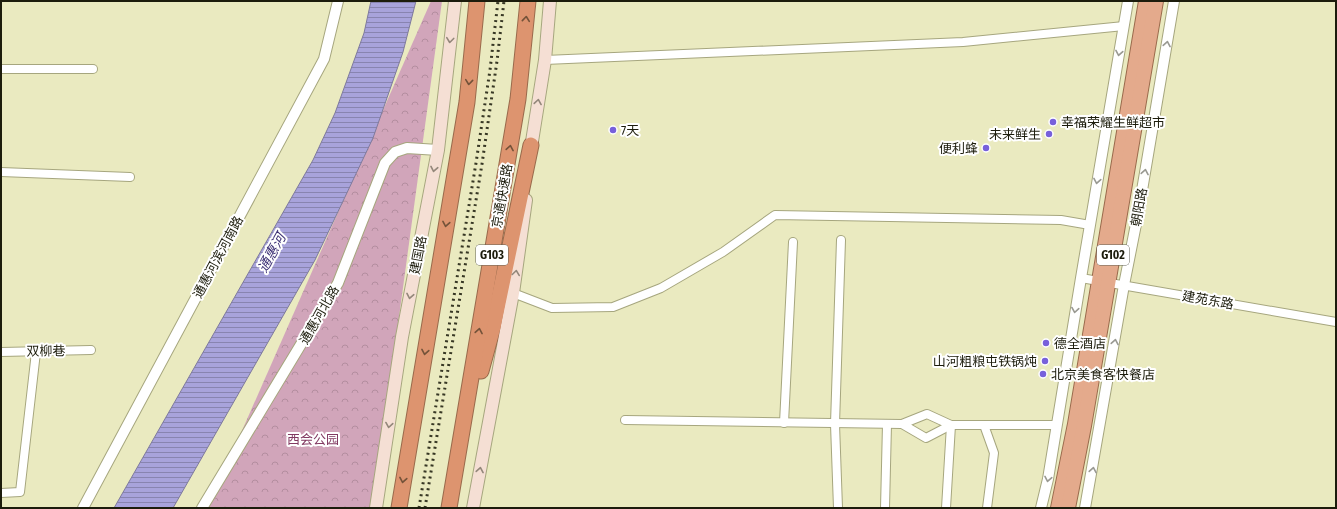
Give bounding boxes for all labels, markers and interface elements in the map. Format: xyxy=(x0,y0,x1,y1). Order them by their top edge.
one-way arrow xyxy=(521,16,530,22)
one-way arrow xyxy=(446,37,455,43)
one-way arrow xyxy=(1162,41,1171,47)
one-way arrow xyxy=(1115,50,1124,56)
one-way arrow xyxy=(465,79,474,85)
one-way arrow xyxy=(533,99,542,105)
place label: 幸福荣耀生鲜超市 xyxy=(1061,115,1165,130)
marker: 幸福荣耀生鲜超市 xyxy=(1048,117,1058,127)
place label: 7天 xyxy=(621,123,639,138)
marker: 7天 xyxy=(608,125,618,135)
place label: 未来鲜生 xyxy=(989,127,1041,142)
marker: 未来鲜生 xyxy=(1044,129,1054,139)
place label: 便利蜂 xyxy=(939,141,978,156)
marker: 便利蜂 xyxy=(981,143,991,153)
one-way arrow xyxy=(505,145,514,151)
street label: 京通快速路 xyxy=(489,163,515,229)
one-way arrow xyxy=(430,166,439,172)
one-way arrow xyxy=(1140,169,1149,175)
one-way arrow xyxy=(1093,178,1102,184)
street label: 朝阳路 xyxy=(1128,186,1150,228)
street label: 通惠河滨河南路 xyxy=(190,213,246,301)
one-way arrow xyxy=(443,221,451,227)
water label: 通惠河 xyxy=(254,228,291,275)
street label: 建国路 xyxy=(407,234,429,276)
road number: G103 xyxy=(476,245,508,265)
road number: G102 xyxy=(1097,245,1129,265)
one-way arrow xyxy=(511,270,520,276)
street label: 通惠河北路 xyxy=(296,283,342,347)
street label: 建苑东路 xyxy=(1181,288,1235,312)
one-way arrow xyxy=(406,293,414,299)
one-way arrow xyxy=(1072,306,1080,313)
one-way arrow xyxy=(474,328,482,335)
place label: 德全酒店 xyxy=(1054,336,1106,351)
marker: 德全酒店 xyxy=(1041,338,1051,348)
one-way arrow xyxy=(1110,338,1118,345)
street label: 双柳巷 xyxy=(26,343,66,359)
one-way arrow xyxy=(421,349,430,355)
place label: 山河粗粮屯铁锅炖 xyxy=(933,354,1037,369)
marker: 山河粗粮屯铁锅炖 xyxy=(1040,356,1050,366)
place label: 北京美食客快餐店 xyxy=(1051,367,1155,382)
marker: 北京美食客快餐店 xyxy=(1038,369,1048,379)
one-way arrow xyxy=(385,422,393,428)
park label: 西会公园 xyxy=(287,432,339,447)
one-way arrow xyxy=(476,467,484,473)
one-way arrow xyxy=(1088,467,1097,473)
one-way arrow xyxy=(1044,476,1052,482)
one-way arrow xyxy=(400,477,408,483)

